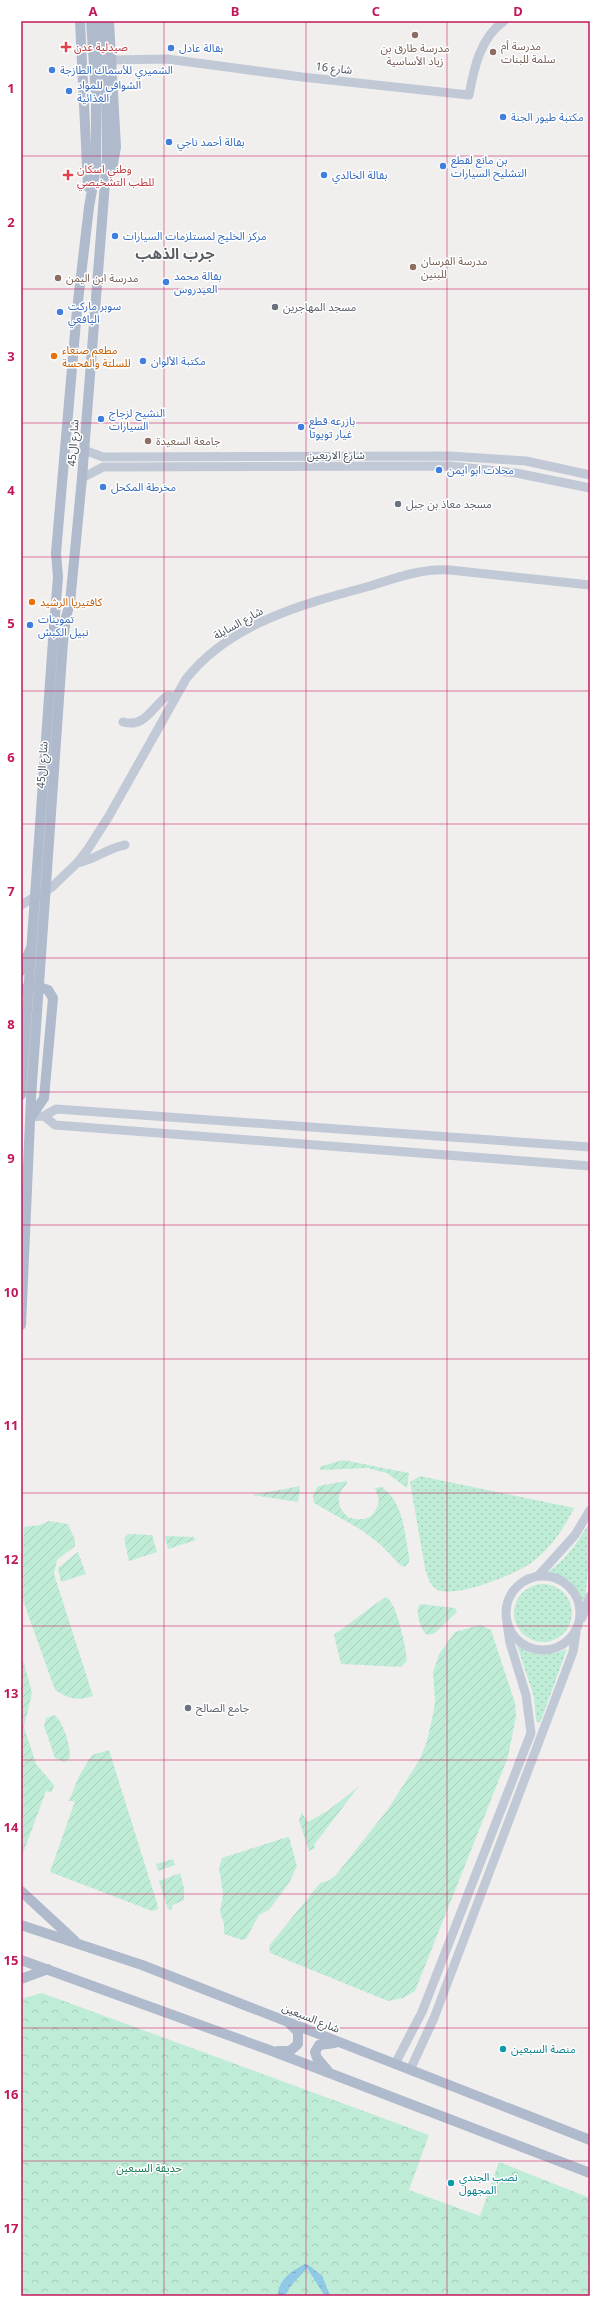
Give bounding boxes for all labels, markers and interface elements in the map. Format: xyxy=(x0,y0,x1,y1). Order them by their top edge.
text: A xyxy=(89,2,98,20)
text: B xyxy=(231,2,239,20)
text: C xyxy=(372,2,380,20)
text: D xyxy=(513,2,523,20)
marker: مدرسة طارق بن زياد الأساسية xyxy=(410,30,420,40)
place label: مدرسة أم سلمة للبنات xyxy=(501,38,556,66)
place label: صيدلية عدن xyxy=(74,39,128,54)
place label: بقالة عادل xyxy=(179,40,223,55)
place label: مدرسة طارق بن زياد الأساسية xyxy=(381,40,450,68)
marker: صيدلية عدن xyxy=(61,42,71,52)
marker: بقالة عادل xyxy=(166,43,176,53)
marker: مدرسة أم سلمة للبنات xyxy=(488,47,498,57)
street label: شارع 16 xyxy=(315,58,354,78)
place label: الشميري للأسماك الطازجة xyxy=(60,62,173,80)
marker: الشميري للأسماك الطازجة xyxy=(47,65,57,75)
place label: الشوافي للمواد الغذائية xyxy=(77,77,141,105)
text: 1 xyxy=(7,79,15,97)
marker: الشوافي للمواد الغذائية xyxy=(64,86,74,96)
place label: مكتبة طيور الجنة xyxy=(511,109,584,124)
marker: مكتبة طيور الجنة xyxy=(498,112,508,122)
place label: بقالة أحمد ناجي xyxy=(177,134,245,152)
marker: بقالة أحمد ناجي xyxy=(164,137,174,147)
place label: بن مانع لقطع التشليح السيارات xyxy=(451,152,527,181)
place label: وطني اسكان للطب التشخيصي xyxy=(77,161,155,192)
marker: بن مانع لقطع التشليح السيارات xyxy=(438,161,448,171)
place label: بقالة الخالدي xyxy=(332,167,387,185)
marker: وطني اسكان للطب التشخيصي xyxy=(62,169,74,181)
marker: بقالة الخالدي xyxy=(319,170,329,180)
text: 2 xyxy=(7,213,15,231)
place label: مركز الخليج لمستلزمات السيارات xyxy=(123,228,267,244)
marker: مركز الخليج لمستلزمات السيارات xyxy=(110,231,120,241)
district label: جرب الذهب xyxy=(135,243,215,263)
place label: مدرسة الفرسان للبنين xyxy=(421,253,488,281)
marker: مدرسة الفرسان للبنين xyxy=(408,262,418,272)
place label: بقالة محمد العيدروس xyxy=(174,268,222,296)
place label: مدرسة ابن اليمن xyxy=(66,270,139,285)
marker: مدرسة ابن اليمن xyxy=(53,273,63,283)
marker: بقالة محمد العيدروس xyxy=(161,277,171,287)
place label: سوبر ماركت اليافعي xyxy=(68,298,121,329)
place label: مسجد المهاجرين xyxy=(283,299,357,314)
marker: مسجد المهاجرين xyxy=(270,302,280,312)
marker: سوبر ماركت اليافعي xyxy=(55,307,65,317)
place label: مطعم صنعاء للسلتة والفحسة xyxy=(62,342,131,370)
text: 3 xyxy=(7,347,15,365)
marker: مطعم صنعاء للسلتة والفحسة xyxy=(49,351,59,361)
place label: مكتبة الألوان xyxy=(151,353,206,368)
marker: مكتبة الألوان xyxy=(138,356,148,366)
place label: النشيح لزجاج السيارات xyxy=(109,405,165,433)
place label: بازرعه قطع غيار تويوتا xyxy=(309,413,355,441)
marker: النشيح لزجاج السيارات xyxy=(96,414,106,424)
street label: شارع ال45 xyxy=(63,419,83,467)
marker: بازرعه قطع غيار تويوتا xyxy=(296,422,306,432)
place label: جامعة السعيدة xyxy=(156,433,221,448)
marker: جامعة السعيدة xyxy=(143,436,153,446)
street label: شارع الاربعين xyxy=(307,447,365,463)
place label: محلات ابو ايمن xyxy=(447,462,514,477)
marker: محلات ابو ايمن xyxy=(434,465,444,475)
place label: مخرطة المكحل xyxy=(111,479,176,494)
text: 4 xyxy=(7,481,15,499)
marker: مخرطة المكحل xyxy=(98,482,108,492)
place label: مسجد معاذ بن جبل xyxy=(406,496,492,511)
marker: مسجد معاذ بن جبل xyxy=(393,499,403,509)
place label: كافتيريا الرشيد xyxy=(40,594,103,609)
marker: كافتيريا الرشيد xyxy=(27,597,37,607)
street label: شارع السايلة xyxy=(210,603,266,643)
place label: تموينات نبيل الكبش xyxy=(38,611,89,639)
text: 5 xyxy=(7,614,15,632)
marker: تموينات نبيل الكبش xyxy=(25,620,35,630)
street label: شارع ال45 xyxy=(32,741,52,789)
text: 6 xyxy=(7,748,15,766)
text: 7 xyxy=(7,882,15,900)
text: 8 xyxy=(7,1015,15,1033)
text: 9 xyxy=(7,1149,15,1167)
text: 10 xyxy=(4,1283,18,1301)
text: 11 xyxy=(4,1416,18,1434)
text: 12 xyxy=(4,1550,18,1568)
text: 13 xyxy=(4,1684,18,1702)
place label: جامع الصالح xyxy=(196,1700,250,1716)
marker: جامع الصالح xyxy=(183,1703,193,1713)
text: 14 xyxy=(4,1818,19,1836)
text: 15 xyxy=(4,1951,18,1969)
street label: شارع السبعين xyxy=(280,1999,343,2037)
place label: منصة السبعين xyxy=(511,2041,576,2056)
marker: منصة السبعين xyxy=(498,2044,508,2054)
text: 16 xyxy=(4,2085,18,2103)
park label: حديقة السبعين xyxy=(116,2160,182,2175)
place label: نصب الجندي المجهول xyxy=(459,2169,518,2197)
marker: نصب الجندي المجهول xyxy=(446,2178,456,2188)
text: 17 xyxy=(4,2219,18,2237)

